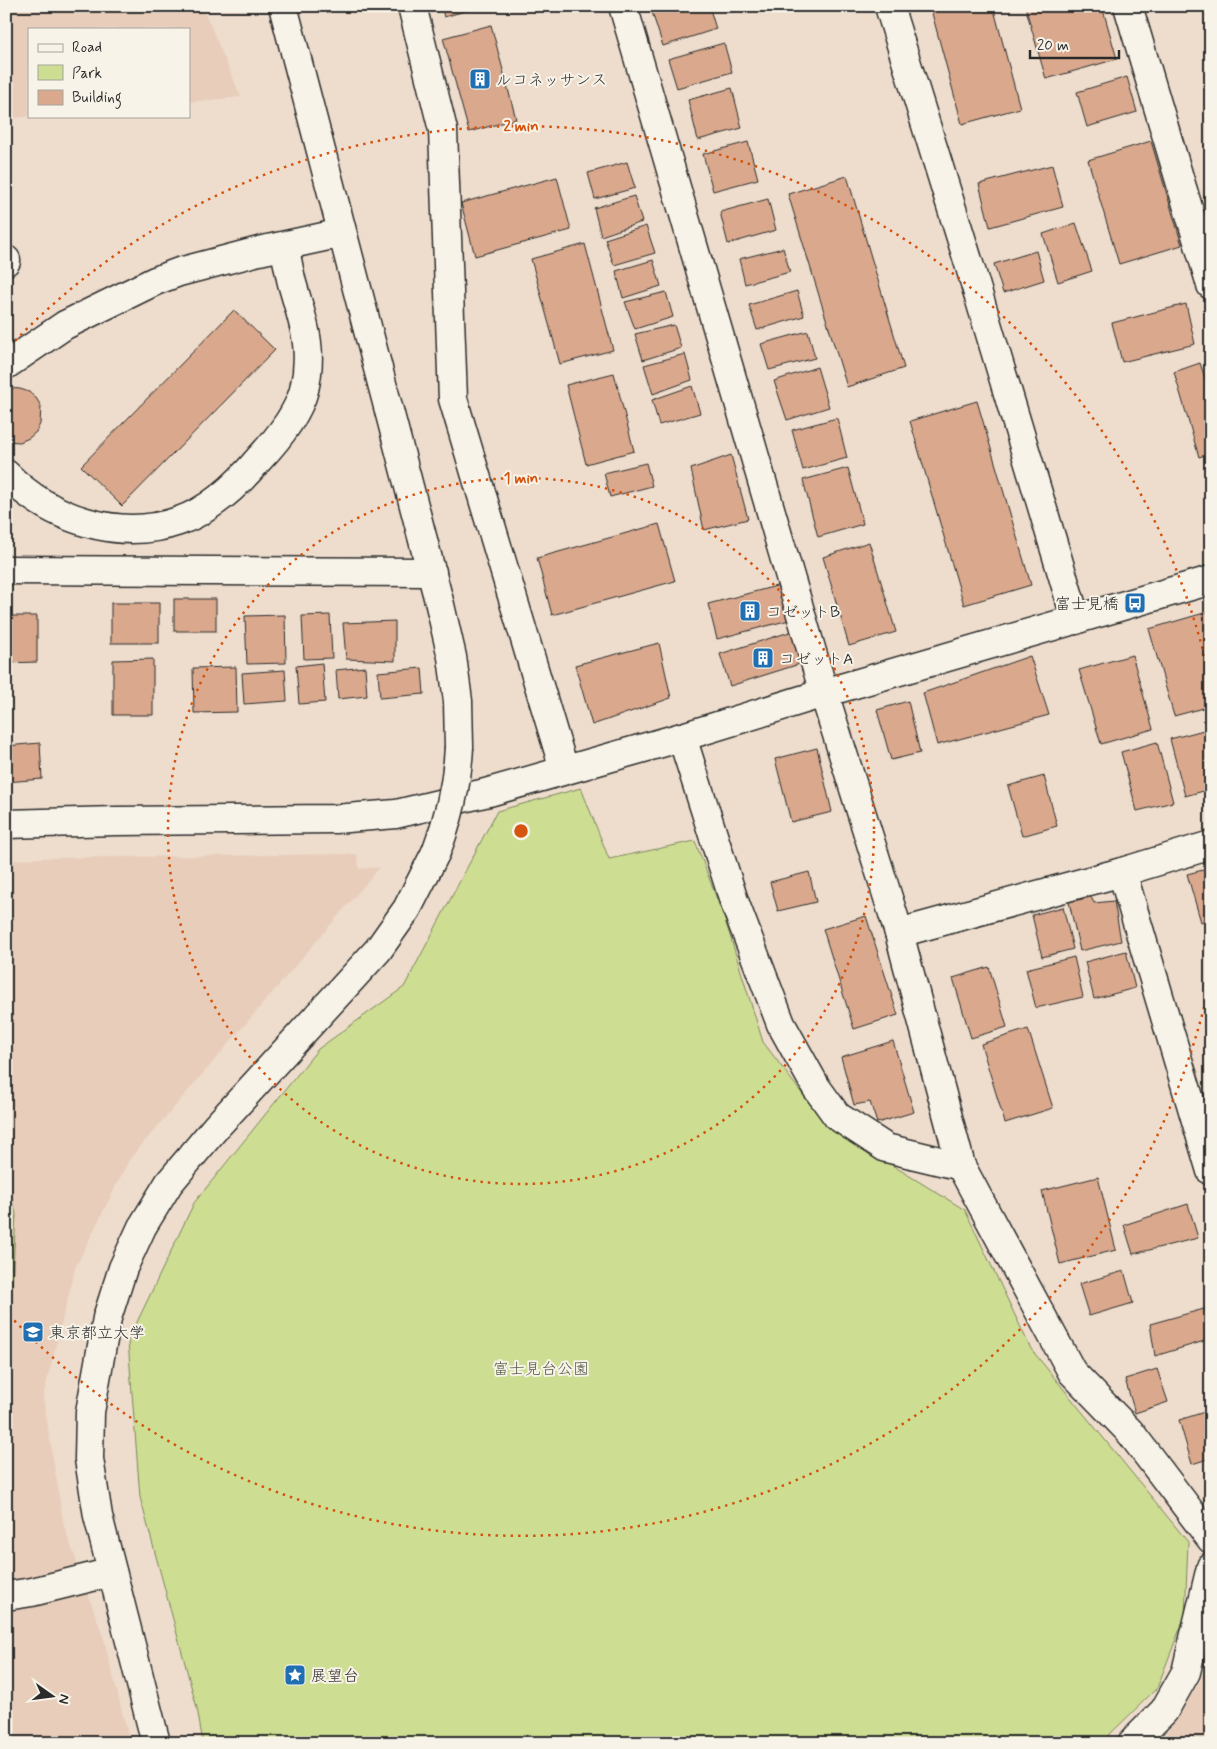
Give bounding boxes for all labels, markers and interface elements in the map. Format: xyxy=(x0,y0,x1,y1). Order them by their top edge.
legend xyxy=(28,28,190,118)
scale bar xyxy=(1030,28,1118,60)
text: 20 m xyxy=(1037,36,1069,56)
text: Road xyxy=(72,38,102,58)
text: Park xyxy=(72,64,102,84)
building icon: ルコネッサンス xyxy=(468,67,492,91)
place label: ルコネッサンス xyxy=(496,70,607,91)
text: Building xyxy=(72,88,122,109)
text: 2 min xyxy=(503,117,539,137)
text: 1 min xyxy=(504,469,538,489)
bus stop icon: 富士見橋 xyxy=(1123,591,1147,615)
place label: 富士見橋 xyxy=(1055,594,1119,615)
building icon: コゼットB xyxy=(738,599,762,623)
place label: コゼットB xyxy=(766,602,840,623)
building icon: コゼットA xyxy=(751,646,775,670)
place label: コゼットA xyxy=(779,649,853,670)
centre of rings xyxy=(512,822,530,840)
school or university icon: 東京都立大学 xyxy=(21,1320,45,1344)
place label: 東京都立大学 xyxy=(49,1323,145,1344)
park label: 富士見台公園 xyxy=(493,1359,589,1380)
place icon: 展望台 xyxy=(283,1663,307,1687)
place label: 展望台 xyxy=(311,1666,359,1687)
north arrow xyxy=(28,1672,78,1722)
text: N xyxy=(54,1692,74,1706)

